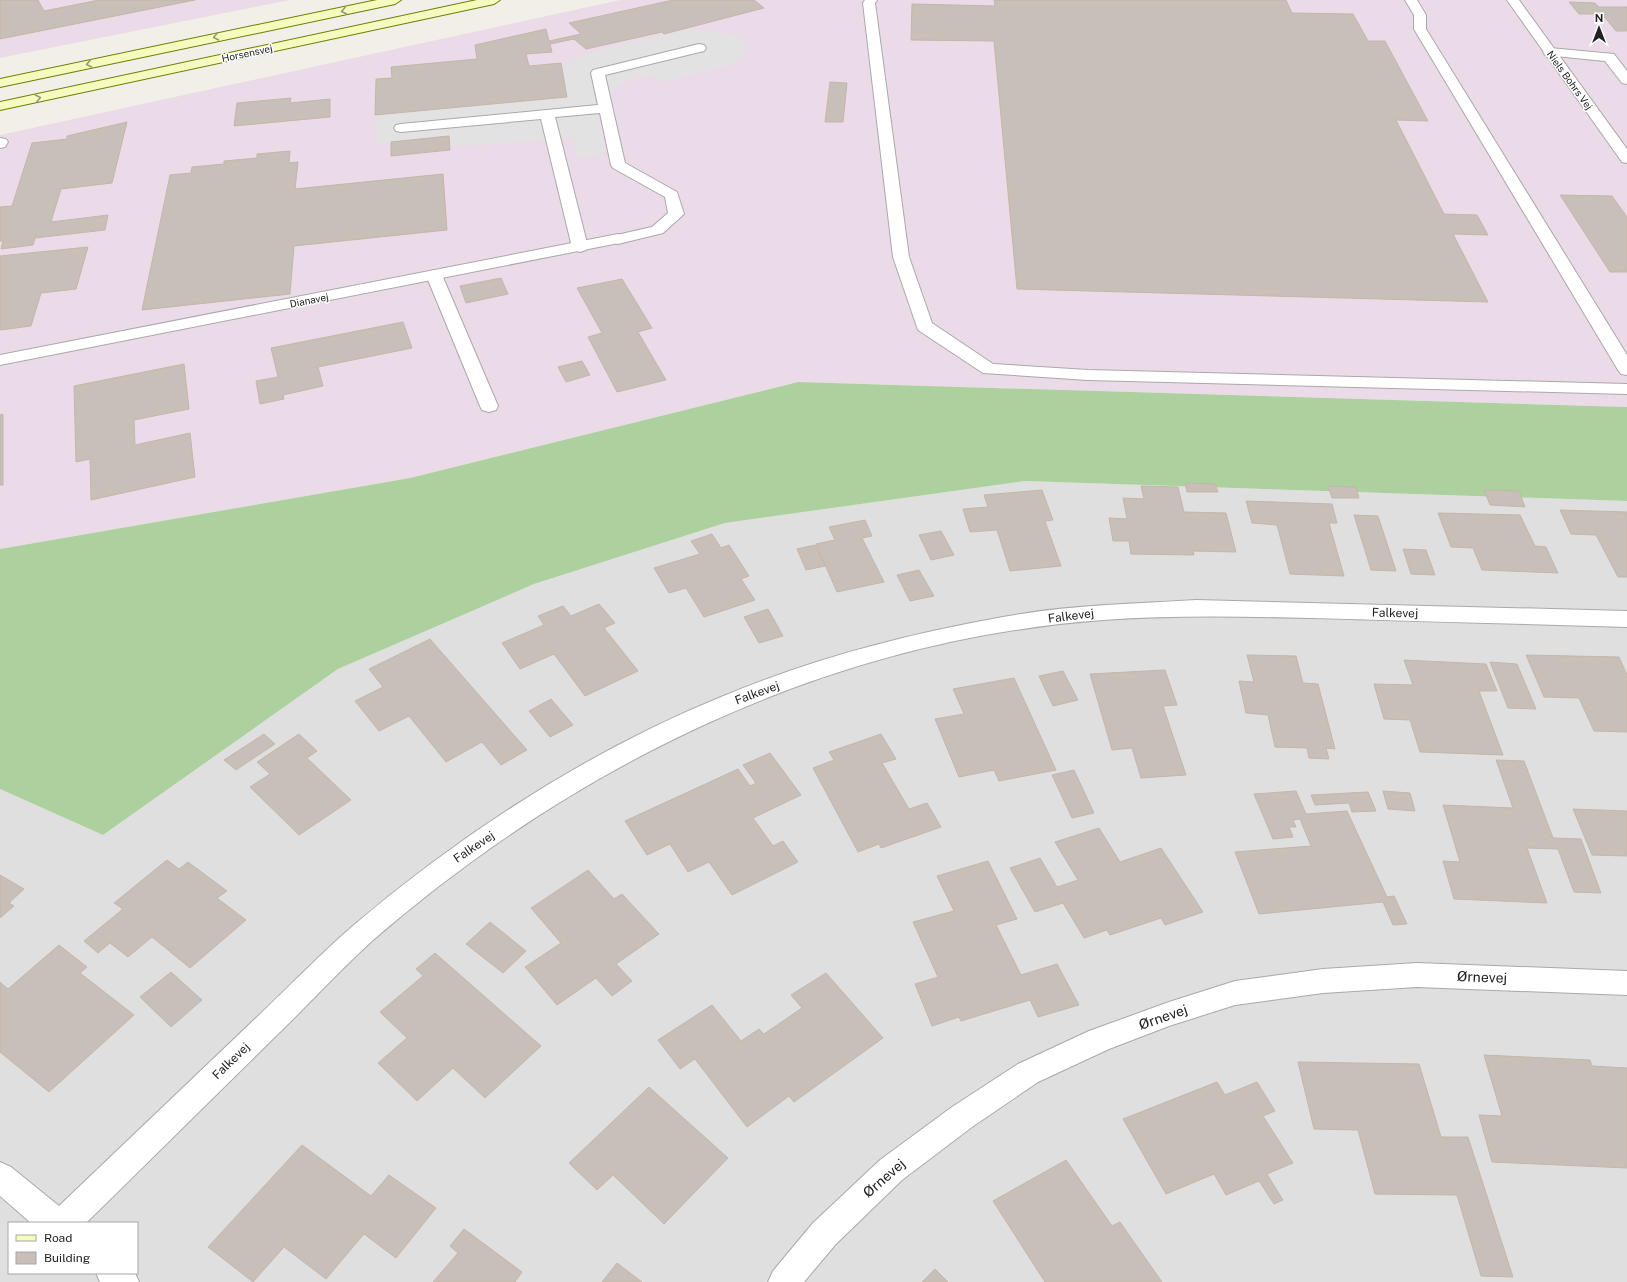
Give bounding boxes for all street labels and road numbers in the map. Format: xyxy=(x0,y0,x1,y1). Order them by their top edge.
street label: Horsensvej xyxy=(220,42,274,64)
street label: Niels Bohrs Vej xyxy=(1545,48,1595,112)
street label: Dianavej xyxy=(289,290,329,310)
street label: Falkevej xyxy=(1047,606,1095,626)
street label: Falkevej xyxy=(1372,606,1418,620)
street label: Falkevej xyxy=(733,679,781,707)
street label: Falkevej xyxy=(451,828,497,866)
street label: Ørnevej xyxy=(1457,968,1507,986)
street label: Ørnevej xyxy=(1137,1001,1189,1033)
street label: Falkevej xyxy=(210,1040,252,1082)
street label: Ørnevej xyxy=(860,1155,908,1201)

